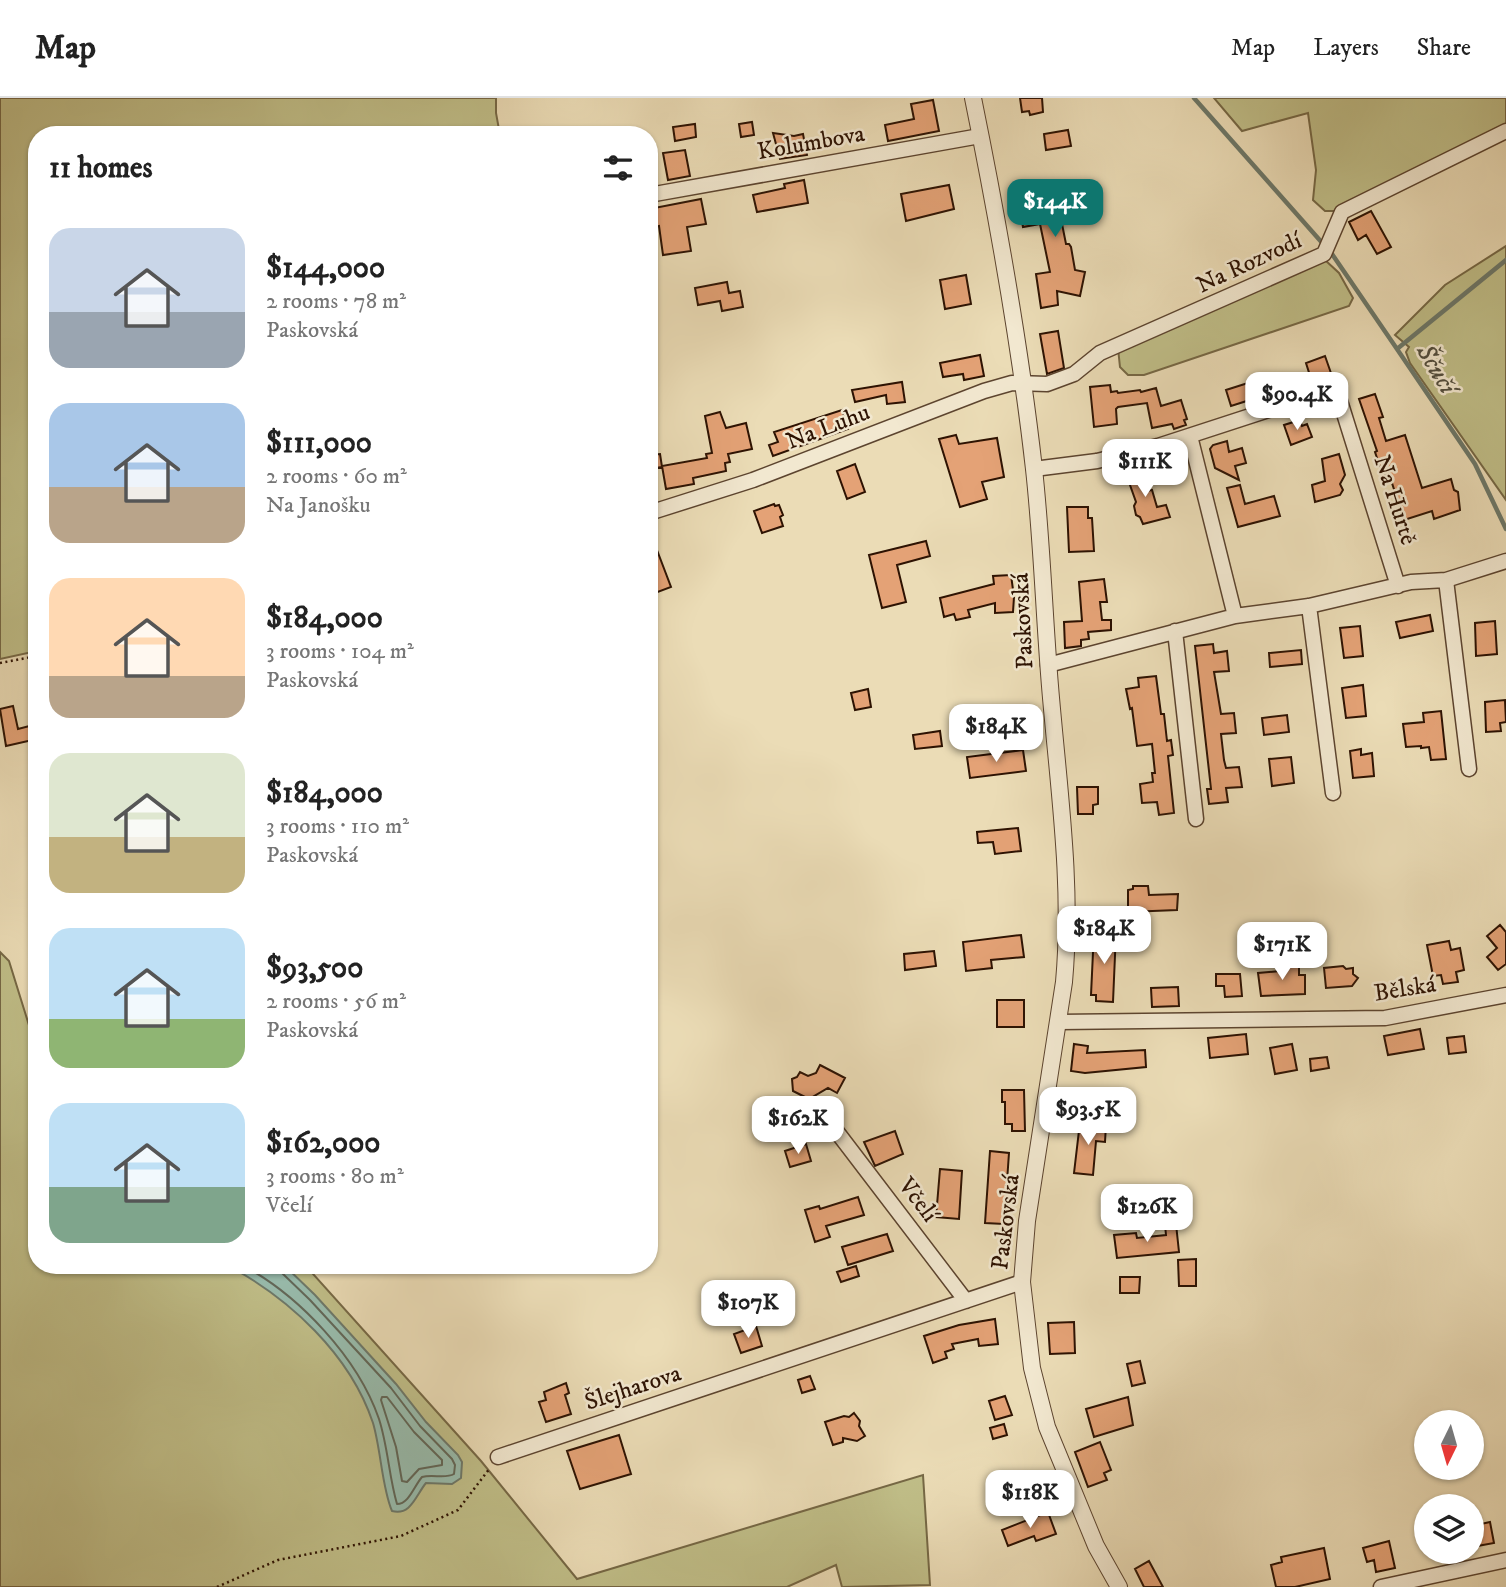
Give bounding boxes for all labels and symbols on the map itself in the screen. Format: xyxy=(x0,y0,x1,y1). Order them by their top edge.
street label: Kolumbova xyxy=(755,119,868,167)
pin: $144K xyxy=(1006,180,1104,239)
street label: Na Rozvodí xyxy=(1192,225,1308,300)
water label: Ščučí xyxy=(1408,337,1466,404)
pin: $90.4K xyxy=(1240,372,1354,432)
street label: Na Luhu xyxy=(782,397,874,457)
pin: $111K xyxy=(1096,440,1194,499)
street label: Na Hurtě xyxy=(1366,451,1424,549)
street label: Paskovská xyxy=(1005,571,1040,670)
pin: $184K xyxy=(947,704,1045,764)
pin: $184K xyxy=(1055,906,1153,966)
pin: $171K xyxy=(1233,922,1331,982)
street label: Bělská xyxy=(1372,969,1439,1009)
pin: $93.5K xyxy=(1031,1088,1145,1147)
pin: $162K xyxy=(749,1096,847,1156)
street label: Včelí xyxy=(891,1171,946,1230)
street label: Paskovská xyxy=(985,1172,1027,1272)
pin: $126K xyxy=(1098,1184,1196,1244)
pin: $107K xyxy=(699,1280,797,1340)
street label: Šlejharova xyxy=(581,1357,686,1418)
north arrow xyxy=(1414,1410,1484,1480)
pin: $118K xyxy=(981,1470,1079,1530)

